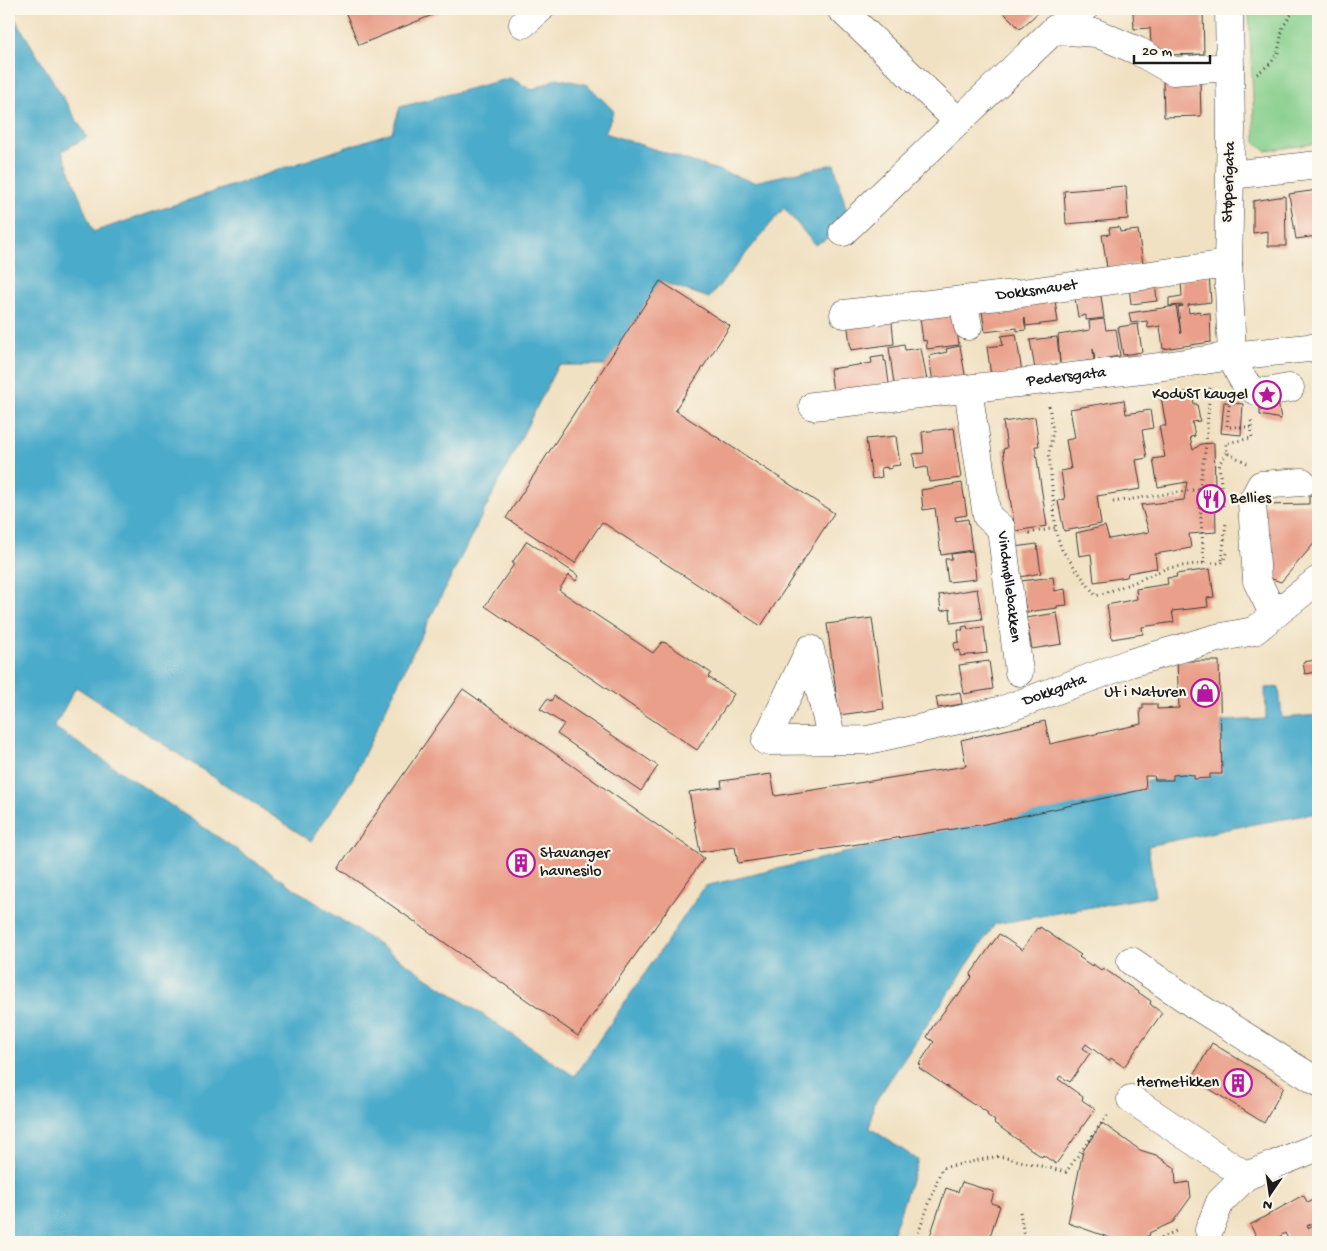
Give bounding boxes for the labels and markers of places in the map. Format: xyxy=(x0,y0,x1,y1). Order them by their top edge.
place icon: KoduST kaugel xyxy=(1252,380,1282,410)
place label: KoduST kaugel xyxy=(1152,386,1248,405)
restaurant icon: Bellies xyxy=(1196,484,1226,514)
place label: Bellies xyxy=(1229,490,1272,509)
shop icon: Ut i Naturen xyxy=(1190,678,1220,708)
place label: Ut i Naturen xyxy=(1104,684,1186,703)
place label: Stavanger havnesilo xyxy=(540,845,611,882)
building icon: Stavanger havnesilo xyxy=(506,848,536,878)
building icon: Hermetikken xyxy=(1223,1068,1253,1098)
place label: Hermetikken xyxy=(1136,1074,1219,1093)

